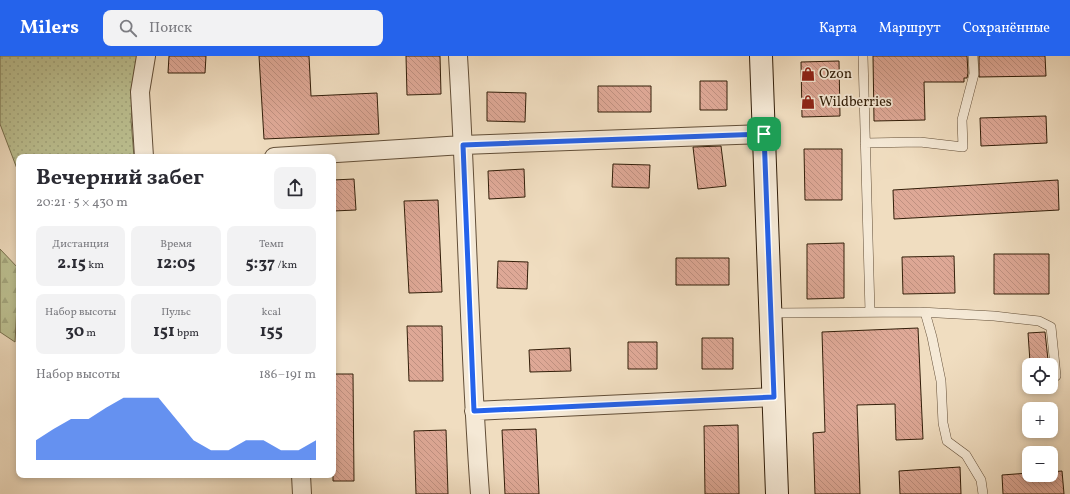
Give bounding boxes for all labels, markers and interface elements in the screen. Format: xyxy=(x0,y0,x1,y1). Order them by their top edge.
search box xyxy=(103,10,383,46)
text: Milers xyxy=(20,15,79,41)
icon: search xyxy=(117,17,139,39)
text: Поиск xyxy=(149,18,192,39)
text: Карта xyxy=(819,19,857,38)
text: Маршрут xyxy=(879,19,941,38)
text: Сохранённые xyxy=(963,19,1050,38)
place label: Ozon xyxy=(819,65,852,84)
shop icon: Ozon xyxy=(800,66,816,82)
place label: Wildberries xyxy=(819,93,892,112)
shop icon: Wildberries xyxy=(800,94,816,110)
pin xyxy=(747,117,781,151)
icon: arrive xyxy=(753,123,775,145)
text: Вечерний забег xyxy=(36,163,204,194)
button: share xyxy=(274,167,316,209)
text: 20:21 · 5 × 430 m xyxy=(36,194,128,212)
text: Дистанция xyxy=(52,237,109,252)
text: Время xyxy=(160,237,192,252)
text: Темп xyxy=(259,237,284,252)
text: 2.15 xyxy=(57,252,86,275)
text: 12:05 xyxy=(156,252,196,275)
text: 5:37 xyxy=(245,252,275,275)
text: km xyxy=(86,258,104,273)
text: /km xyxy=(275,258,297,273)
text: Набор высоты xyxy=(45,305,116,320)
text: Пульс xyxy=(161,305,191,320)
text: kcal xyxy=(262,305,281,320)
text: 30 xyxy=(65,320,84,343)
text: 151 xyxy=(153,320,175,343)
text: 155 xyxy=(260,320,283,343)
text: m xyxy=(84,326,96,341)
text: bpm xyxy=(175,326,199,341)
map controls xyxy=(1022,358,1058,482)
button: locate xyxy=(1022,358,1058,394)
text: Набор высоты xyxy=(36,366,120,384)
text: 186–191 m xyxy=(259,366,316,384)
button: + xyxy=(1022,402,1058,438)
button: − xyxy=(1022,446,1058,482)

